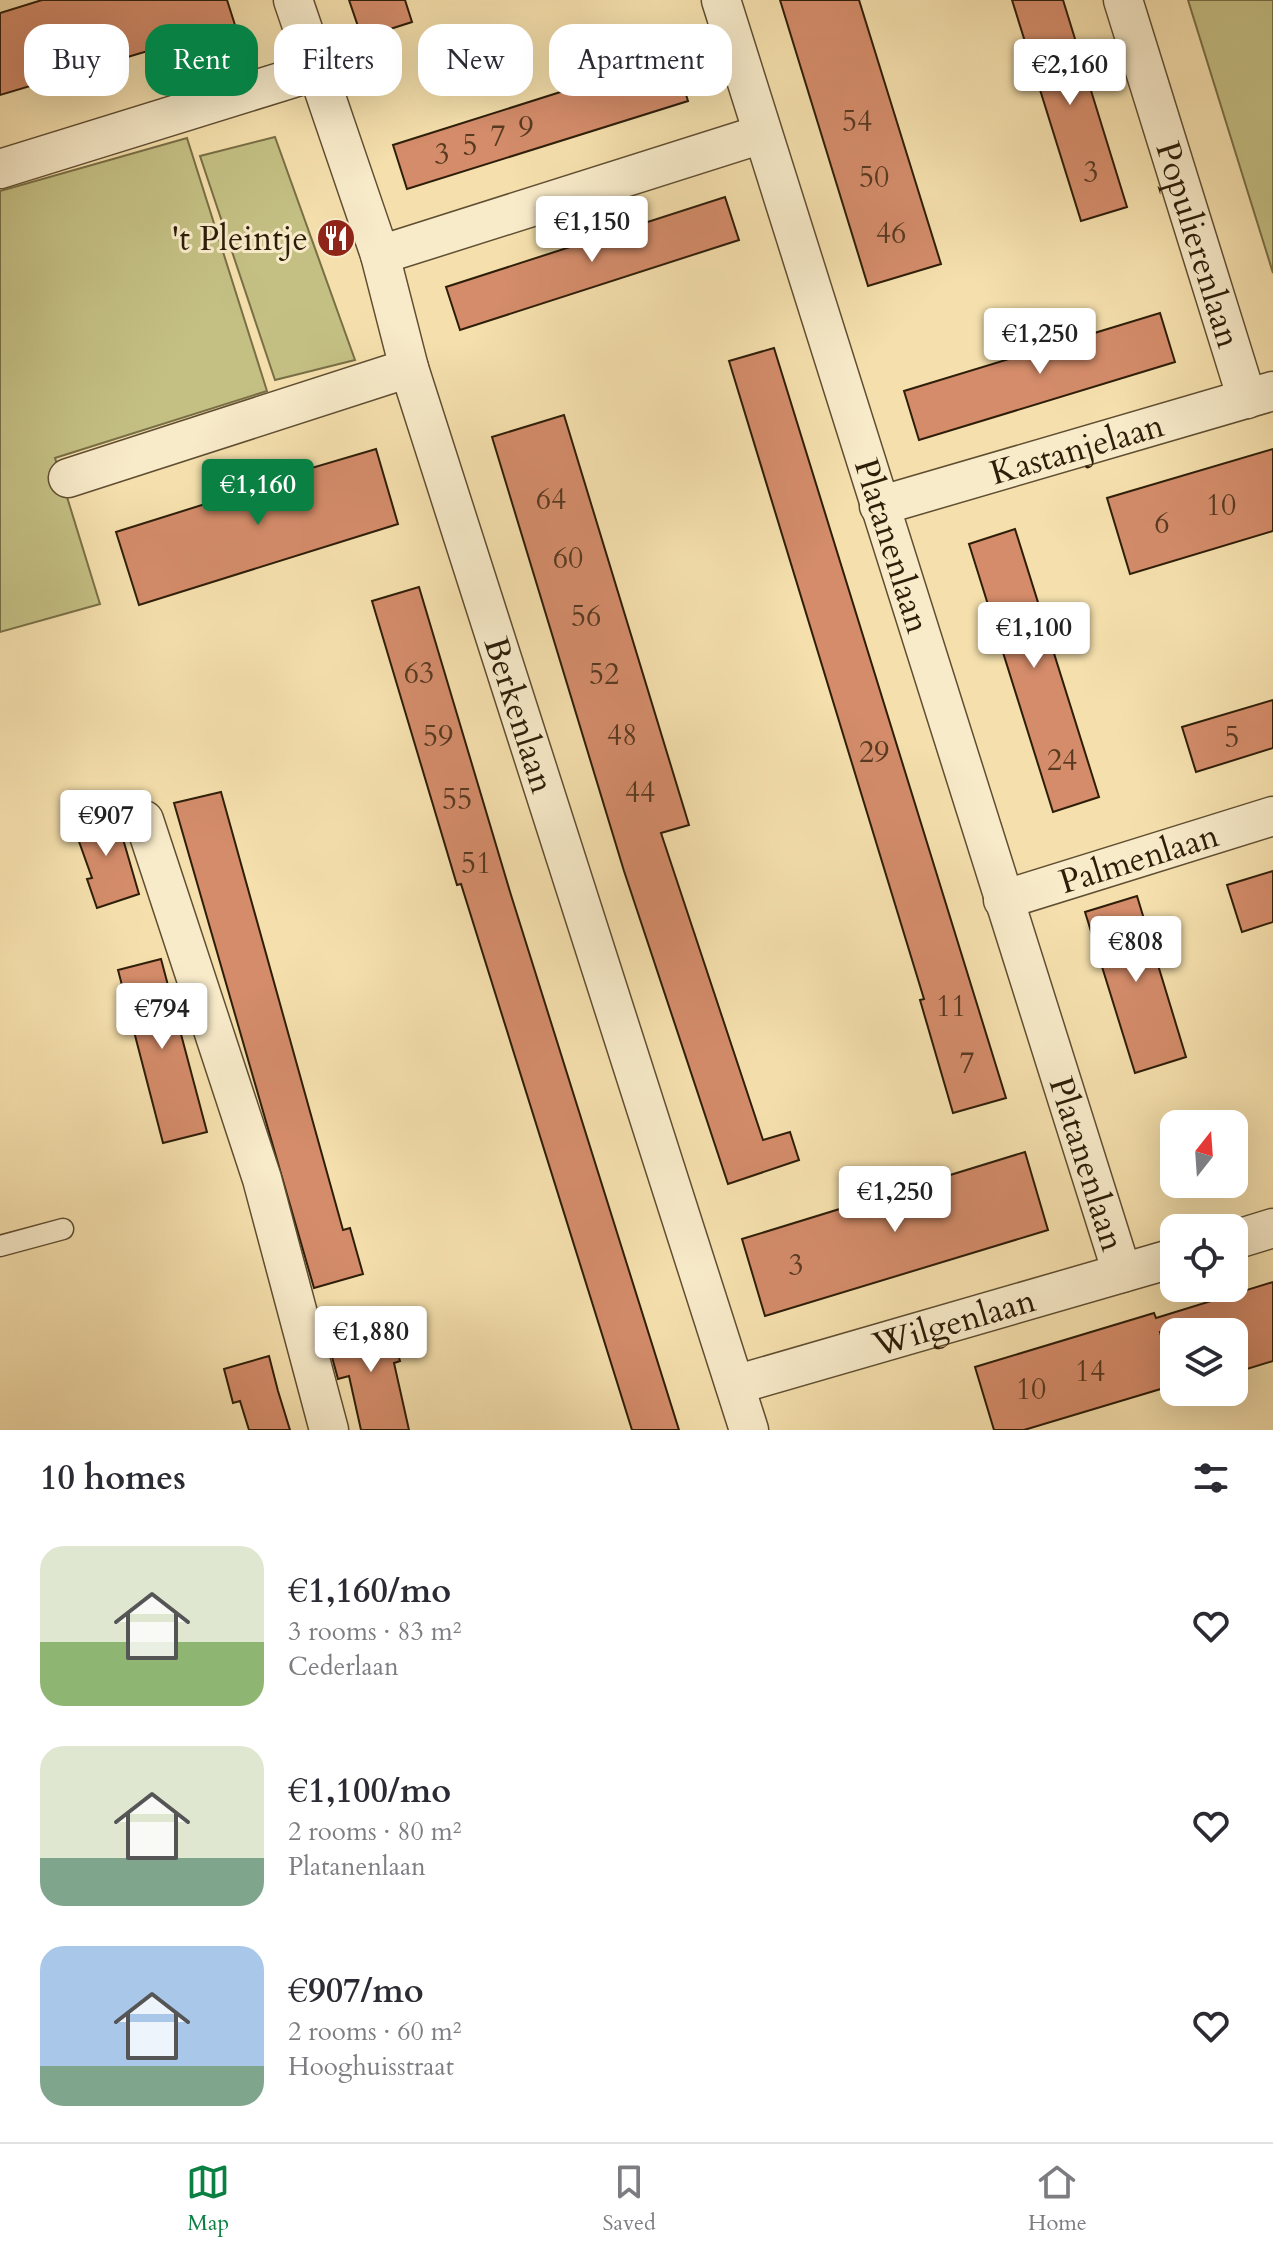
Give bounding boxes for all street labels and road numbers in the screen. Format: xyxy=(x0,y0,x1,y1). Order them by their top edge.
street label: Populierenlaan xyxy=(1144,136,1252,354)
street label: Kastanjelaan xyxy=(985,402,1169,496)
street label: Platanenlaan xyxy=(843,453,941,639)
street label: Berkenlaan xyxy=(473,631,566,799)
street label: Palmenlaan xyxy=(1054,812,1224,905)
street label: Platanenlaan xyxy=(1038,1071,1136,1257)
street label: Wilgenlaan xyxy=(867,1277,1041,1368)

